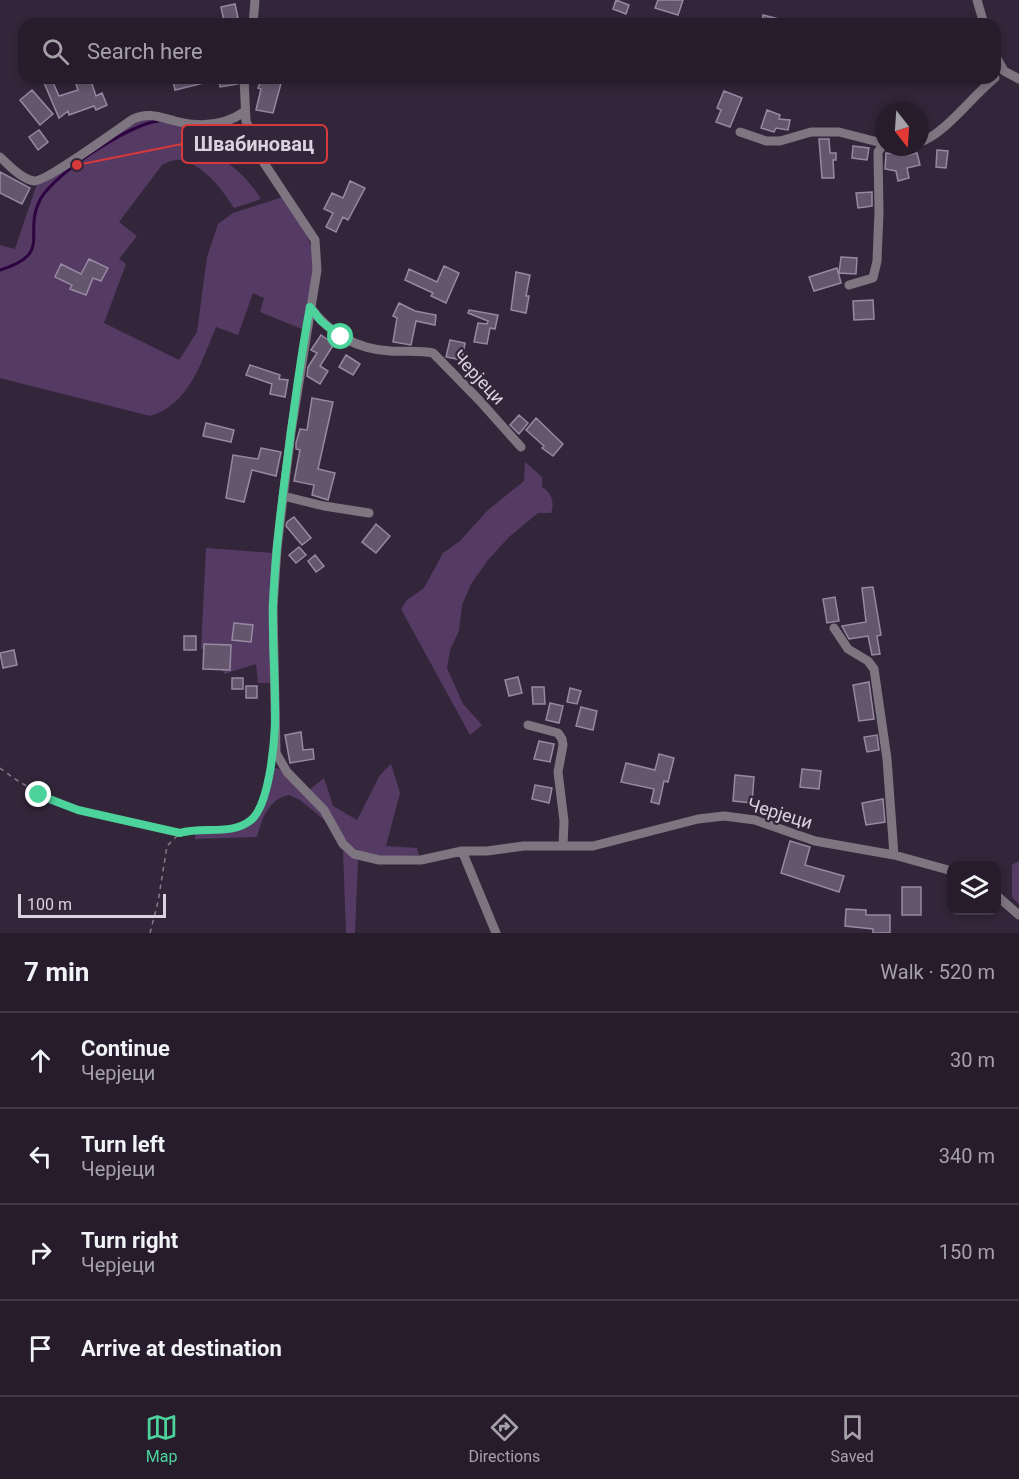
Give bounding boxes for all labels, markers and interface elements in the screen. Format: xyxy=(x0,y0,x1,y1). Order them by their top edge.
search box xyxy=(18,18,1001,84)
icon: search xyxy=(39,35,72,68)
text: Search here xyxy=(87,39,203,64)
north arrow xyxy=(875,102,929,156)
callout: Швабиновац xyxy=(182,125,327,163)
text: Швабиновац xyxy=(194,132,314,156)
route start xyxy=(327,323,353,349)
street label: Черјеци xyxy=(449,345,509,409)
route end xyxy=(25,781,51,807)
street label: Черјеци xyxy=(745,793,815,833)
map controls xyxy=(947,861,1001,915)
button: layers xyxy=(947,861,1001,915)
scale bar xyxy=(18,891,166,918)
text: 100 m xyxy=(27,895,72,914)
text: 7 min xyxy=(24,957,89,987)
text: Walk · 520 m xyxy=(880,960,995,984)
text: Continue xyxy=(81,1036,170,1061)
icon: ahead xyxy=(24,1044,57,1077)
text: 30 m xyxy=(950,1048,995,1072)
text: Черјеци xyxy=(81,1061,155,1085)
text: Turn left xyxy=(81,1132,165,1157)
icon: left xyxy=(24,1140,57,1173)
text: 340 m xyxy=(939,1144,995,1168)
text: Черјеци xyxy=(81,1157,155,1181)
text: Turn right xyxy=(81,1228,178,1253)
icon: right xyxy=(24,1236,57,1269)
text: 150 m xyxy=(939,1240,995,1264)
text: Черјеци xyxy=(81,1253,155,1277)
icon: arrive xyxy=(24,1332,57,1365)
text: Arrive at destination xyxy=(81,1336,282,1361)
tab: Map xyxy=(145,1411,178,1466)
tab: Directions xyxy=(468,1411,540,1466)
tab: Saved xyxy=(831,1411,874,1466)

